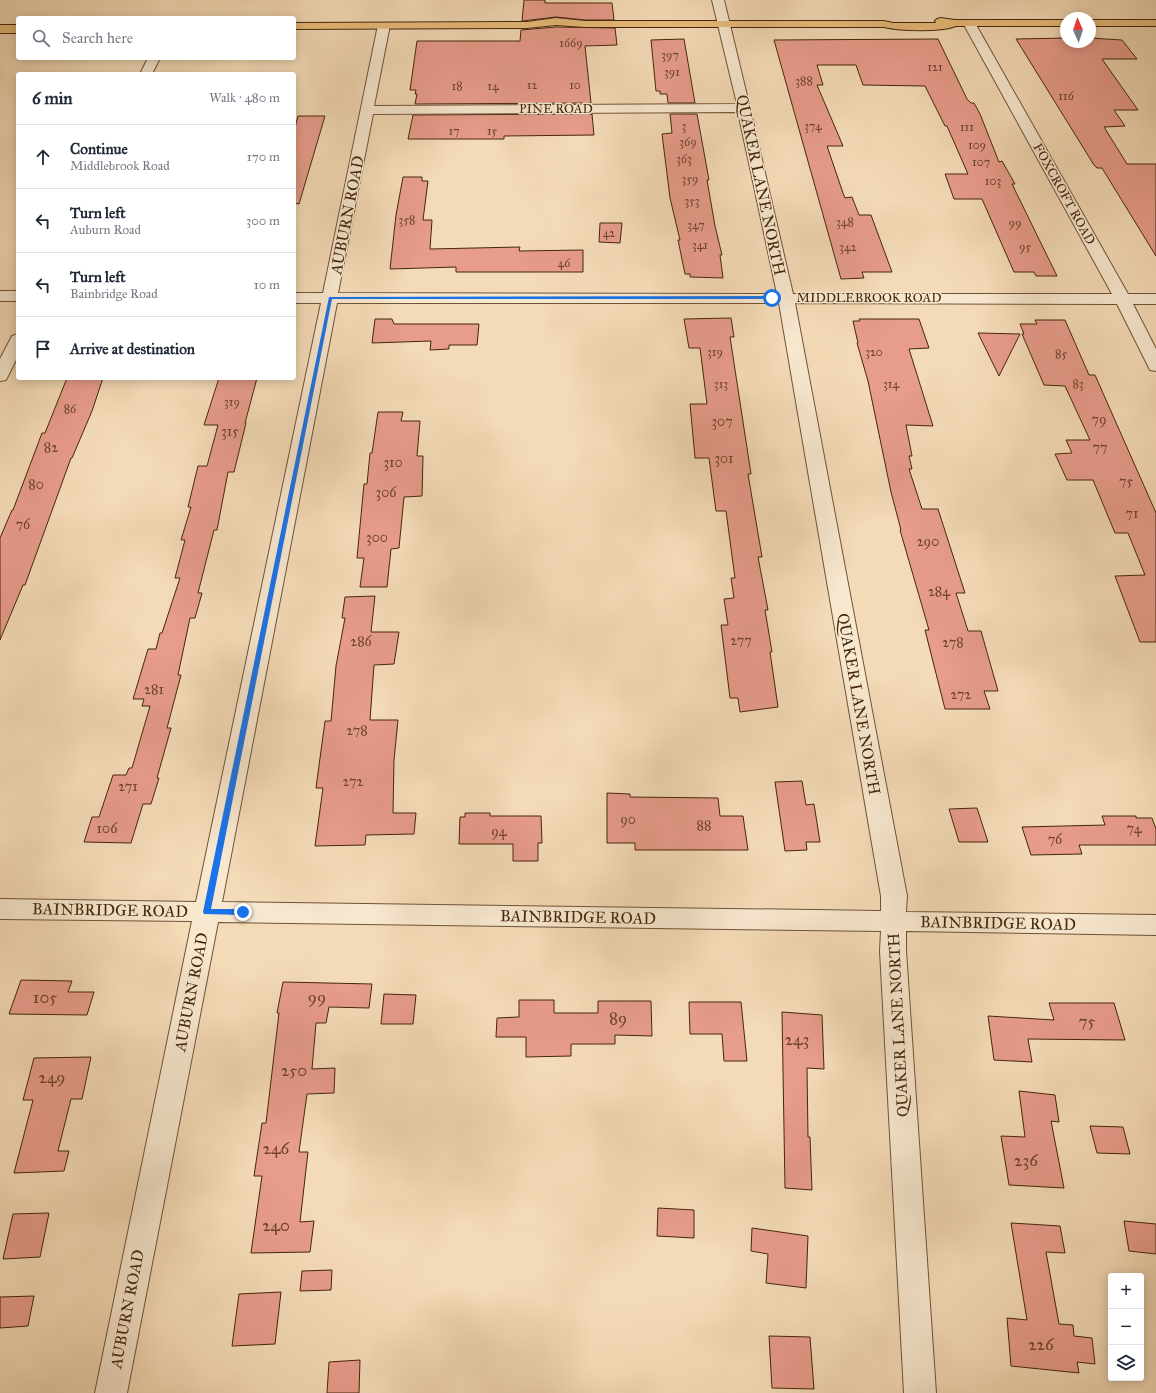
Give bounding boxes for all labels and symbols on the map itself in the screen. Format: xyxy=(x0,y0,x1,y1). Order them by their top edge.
north arrow xyxy=(1060,12,1096,48)
house number: 1669 xyxy=(559,36,583,50)
house number: 397 xyxy=(661,48,679,62)
house number: 121 xyxy=(927,60,943,74)
house number: 391 xyxy=(664,65,680,79)
house number: 388 xyxy=(795,74,813,88)
house number: 12 xyxy=(527,78,537,92)
house number: 10 xyxy=(569,78,581,92)
house number: 18 xyxy=(451,79,463,93)
house number: 14 xyxy=(487,79,499,93)
house number: 116 xyxy=(1058,89,1075,103)
street label: QUAKER LANE NORTH xyxy=(733,93,789,277)
street label: PINE ROAD xyxy=(519,101,593,117)
house number: 3 xyxy=(682,119,687,133)
house number: 374 xyxy=(804,119,822,133)
house number: 111 xyxy=(960,120,974,134)
house number: 17 xyxy=(448,124,460,138)
house number: 15 xyxy=(487,124,498,138)
house number: 369 xyxy=(679,135,697,149)
house number: 109 xyxy=(968,138,986,152)
street label: FOXCROFT ROAD xyxy=(1030,141,1098,247)
house number: 363 xyxy=(676,152,692,166)
street label: AUBURN ROAD xyxy=(326,154,368,277)
house number: 107 xyxy=(972,155,990,169)
house number: 359 xyxy=(682,172,698,186)
house number: 103 xyxy=(985,174,1001,188)
house number: 353 xyxy=(684,194,700,208)
house number: 358 xyxy=(399,213,415,227)
house number: 348 xyxy=(836,215,854,229)
house number: 99 xyxy=(1009,216,1021,230)
house number: 347 xyxy=(687,218,705,232)
house number: 42 xyxy=(603,226,615,240)
house number: 341 xyxy=(692,238,708,252)
house number: 342 xyxy=(839,240,857,254)
house number: 95 xyxy=(1019,240,1031,254)
house number: 46 xyxy=(558,256,571,270)
route start xyxy=(763,289,781,307)
street label: MIDDLEBROOK ROAD xyxy=(797,290,941,306)
house number: 319 xyxy=(707,345,723,359)
house number: 320 xyxy=(865,345,883,359)
house number: 85 xyxy=(1055,347,1067,361)
house number: 313 xyxy=(714,377,728,391)
house number: 314 xyxy=(883,377,899,391)
house number: 83 xyxy=(1072,377,1084,391)
house number: 319 xyxy=(224,395,240,409)
house number: 86 xyxy=(64,402,77,416)
house number: 79 xyxy=(1092,411,1107,428)
house number: 307 xyxy=(711,413,733,430)
house number: 315 xyxy=(221,423,239,440)
house number: 82 xyxy=(44,439,58,456)
house number: 77 xyxy=(1093,439,1107,456)
house number: 301 xyxy=(714,450,734,467)
house number: 310 xyxy=(383,454,403,471)
house number: 75 xyxy=(1119,473,1133,490)
house number: 80 xyxy=(28,476,44,493)
house number: 306 xyxy=(376,484,397,501)
house number: 71 xyxy=(1125,505,1139,522)
house number: 76 xyxy=(16,516,31,533)
house number: 300 xyxy=(366,529,388,546)
house number: 290 xyxy=(917,533,939,550)
house number: 284 xyxy=(928,583,951,600)
street label: QUAKER LANE NORTH xyxy=(834,612,884,797)
house number: 277 xyxy=(730,632,752,649)
house number: 286 xyxy=(350,633,373,650)
house number: 278 xyxy=(942,634,964,651)
house number: 281 xyxy=(144,681,164,698)
house number: 272 xyxy=(951,686,972,703)
house number: 278 xyxy=(346,722,368,739)
house number: 272 xyxy=(343,773,364,790)
house number: 271 xyxy=(118,778,138,795)
house number: 90 xyxy=(620,811,636,828)
house number: 88 xyxy=(697,817,711,834)
house number: 106 xyxy=(97,820,118,837)
house number: 74 xyxy=(1127,820,1143,837)
house number: 94 xyxy=(491,823,508,840)
house number: 76 xyxy=(1048,831,1063,848)
street label: BAINBRIDGE ROAD xyxy=(32,899,188,921)
route end xyxy=(234,903,252,921)
street label: BAINBRIDGE ROAD xyxy=(500,906,656,928)
street label: BAINBRIDGE ROAD xyxy=(920,912,1076,934)
street label: AUBURN ROAD xyxy=(170,931,212,1054)
street label: QUAKER LANE NORTH xyxy=(884,932,912,1118)
house number: 105 xyxy=(33,987,57,1008)
house number: 99 xyxy=(308,987,326,1008)
house number: 89 xyxy=(609,1008,627,1029)
house number: 75 xyxy=(1079,1011,1096,1032)
house number: 243 xyxy=(785,1029,809,1050)
house number: 250 xyxy=(281,1060,307,1081)
house number: 249 xyxy=(39,1067,66,1088)
house number: 246 xyxy=(263,1138,291,1159)
house number: 236 xyxy=(1014,1150,1039,1171)
house number: 240 xyxy=(262,1215,290,1236)
street label: AUBURN ROAD xyxy=(106,1248,148,1371)
house number: 226 xyxy=(1028,1334,1055,1355)

